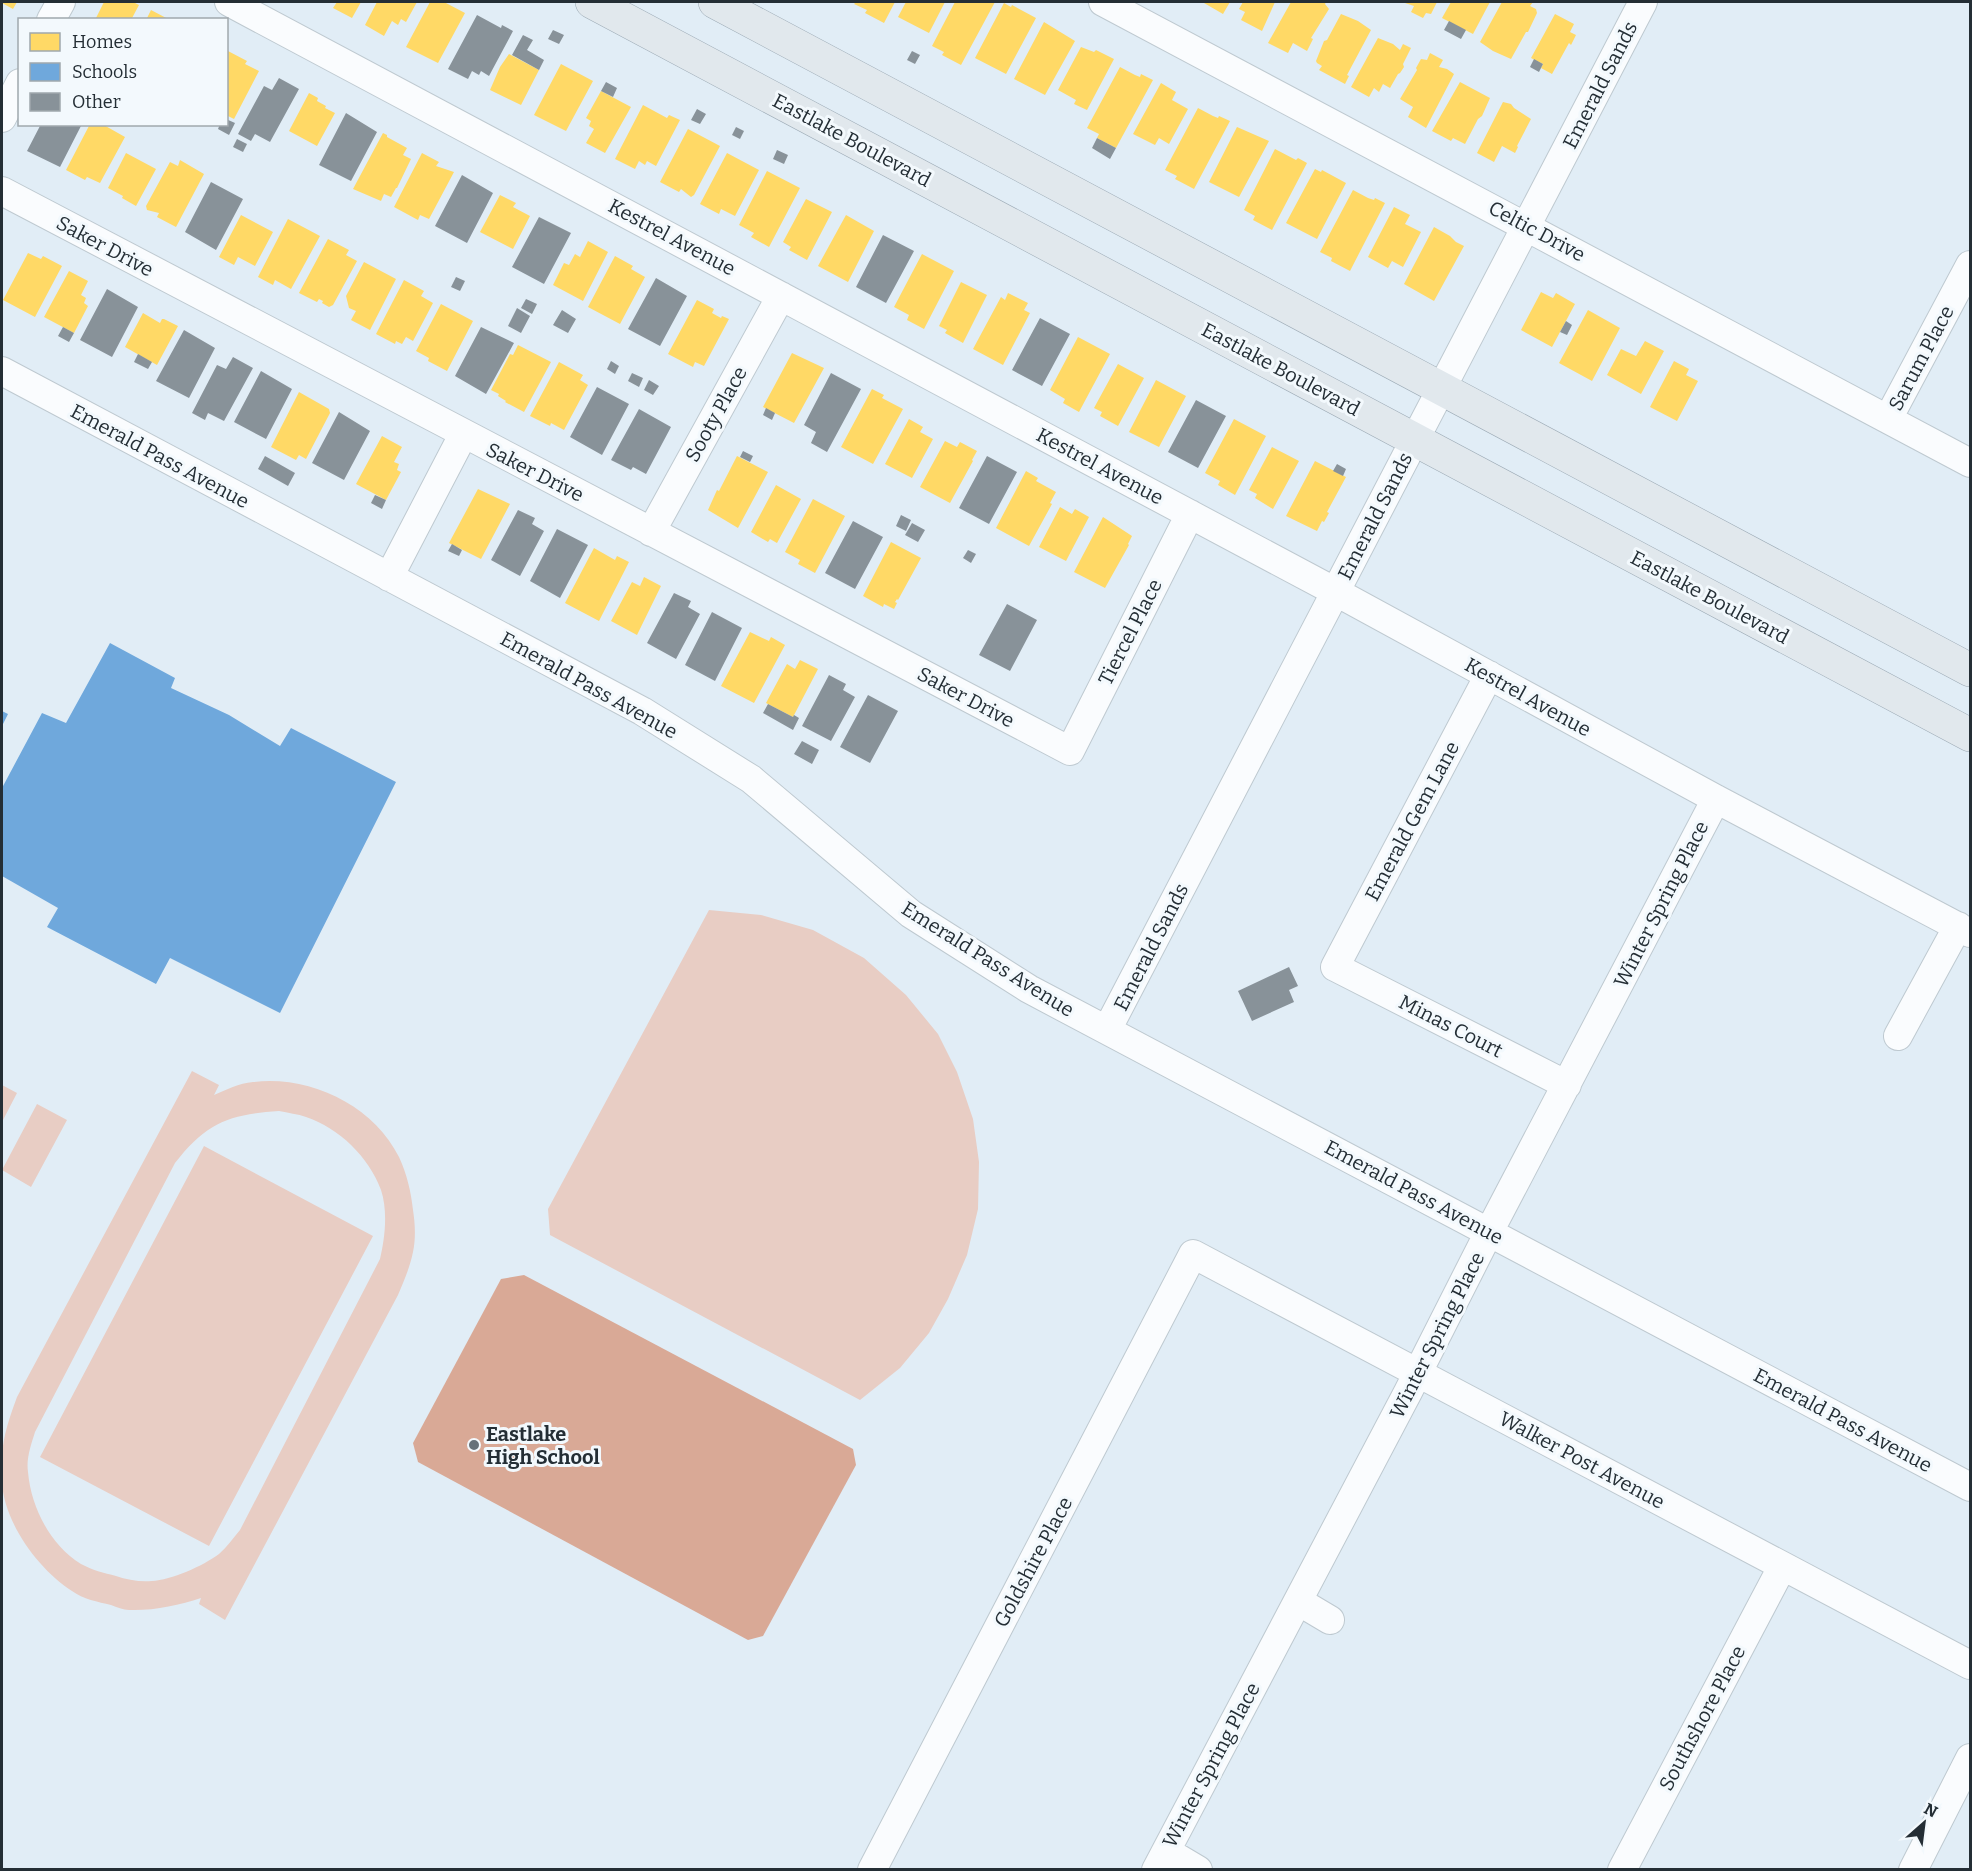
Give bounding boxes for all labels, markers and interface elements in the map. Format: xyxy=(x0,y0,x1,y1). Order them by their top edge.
street label: Emerald Sands xyxy=(1558,17,1642,153)
legend xyxy=(18,18,228,126)
text: Homes xyxy=(72,31,132,53)
text: Schools xyxy=(72,61,137,83)
street label: Eastlake Boulevard xyxy=(769,88,935,192)
text: Other xyxy=(72,91,121,113)
street label: Kestrel Avenue xyxy=(604,193,740,281)
street label: Celtic Drive xyxy=(1485,196,1589,266)
street label: Saker Drive xyxy=(52,210,158,282)
street label: Sarum Place xyxy=(1883,301,1959,415)
street label: Eastlake Boulevard xyxy=(1198,317,1364,421)
street label: Sooty Place xyxy=(680,362,752,466)
street label: Emerald Pass Avenue xyxy=(67,399,253,513)
street label: Kestrel Avenue xyxy=(1032,422,1168,510)
street label: Saker Drive xyxy=(482,437,588,507)
street label: Emerald Sands xyxy=(1333,448,1417,584)
street label: Eastlake Boulevard xyxy=(1627,545,1793,649)
street label: Tiercel Place xyxy=(1093,575,1167,689)
street label: Emerald Pass Avenue xyxy=(496,626,682,744)
street label: Kestrel Avenue xyxy=(1461,652,1595,742)
street label: Saker Drive xyxy=(913,661,1019,733)
street label: Emerald Gem Lane xyxy=(1360,737,1464,905)
street label: Winter Spring Place xyxy=(1609,817,1713,991)
street label: Emerald Sands xyxy=(1109,879,1193,1015)
street label: Emerald Pass Avenue xyxy=(897,896,1079,1022)
street label: Minas Court xyxy=(1395,990,1507,1062)
street label: Emerald Pass Avenue xyxy=(1321,1135,1507,1249)
street label: Winter Spring Place xyxy=(1385,1248,1489,1422)
street label: Emerald Pass Avenue xyxy=(1750,1363,1936,1477)
street label: Walker Post Avenue xyxy=(1495,1406,1669,1514)
place label: Eastlake High School xyxy=(486,1422,600,1469)
marker: Eastlake High School xyxy=(467,1438,481,1452)
street label: Goldshire Place xyxy=(989,1493,1077,1631)
street label: Southshore Place xyxy=(1654,1641,1750,1795)
street label: Winter Spring Place xyxy=(1157,1678,1265,1852)
north arrow xyxy=(1894,1793,1954,1853)
text: N xyxy=(1921,1799,1941,1821)

